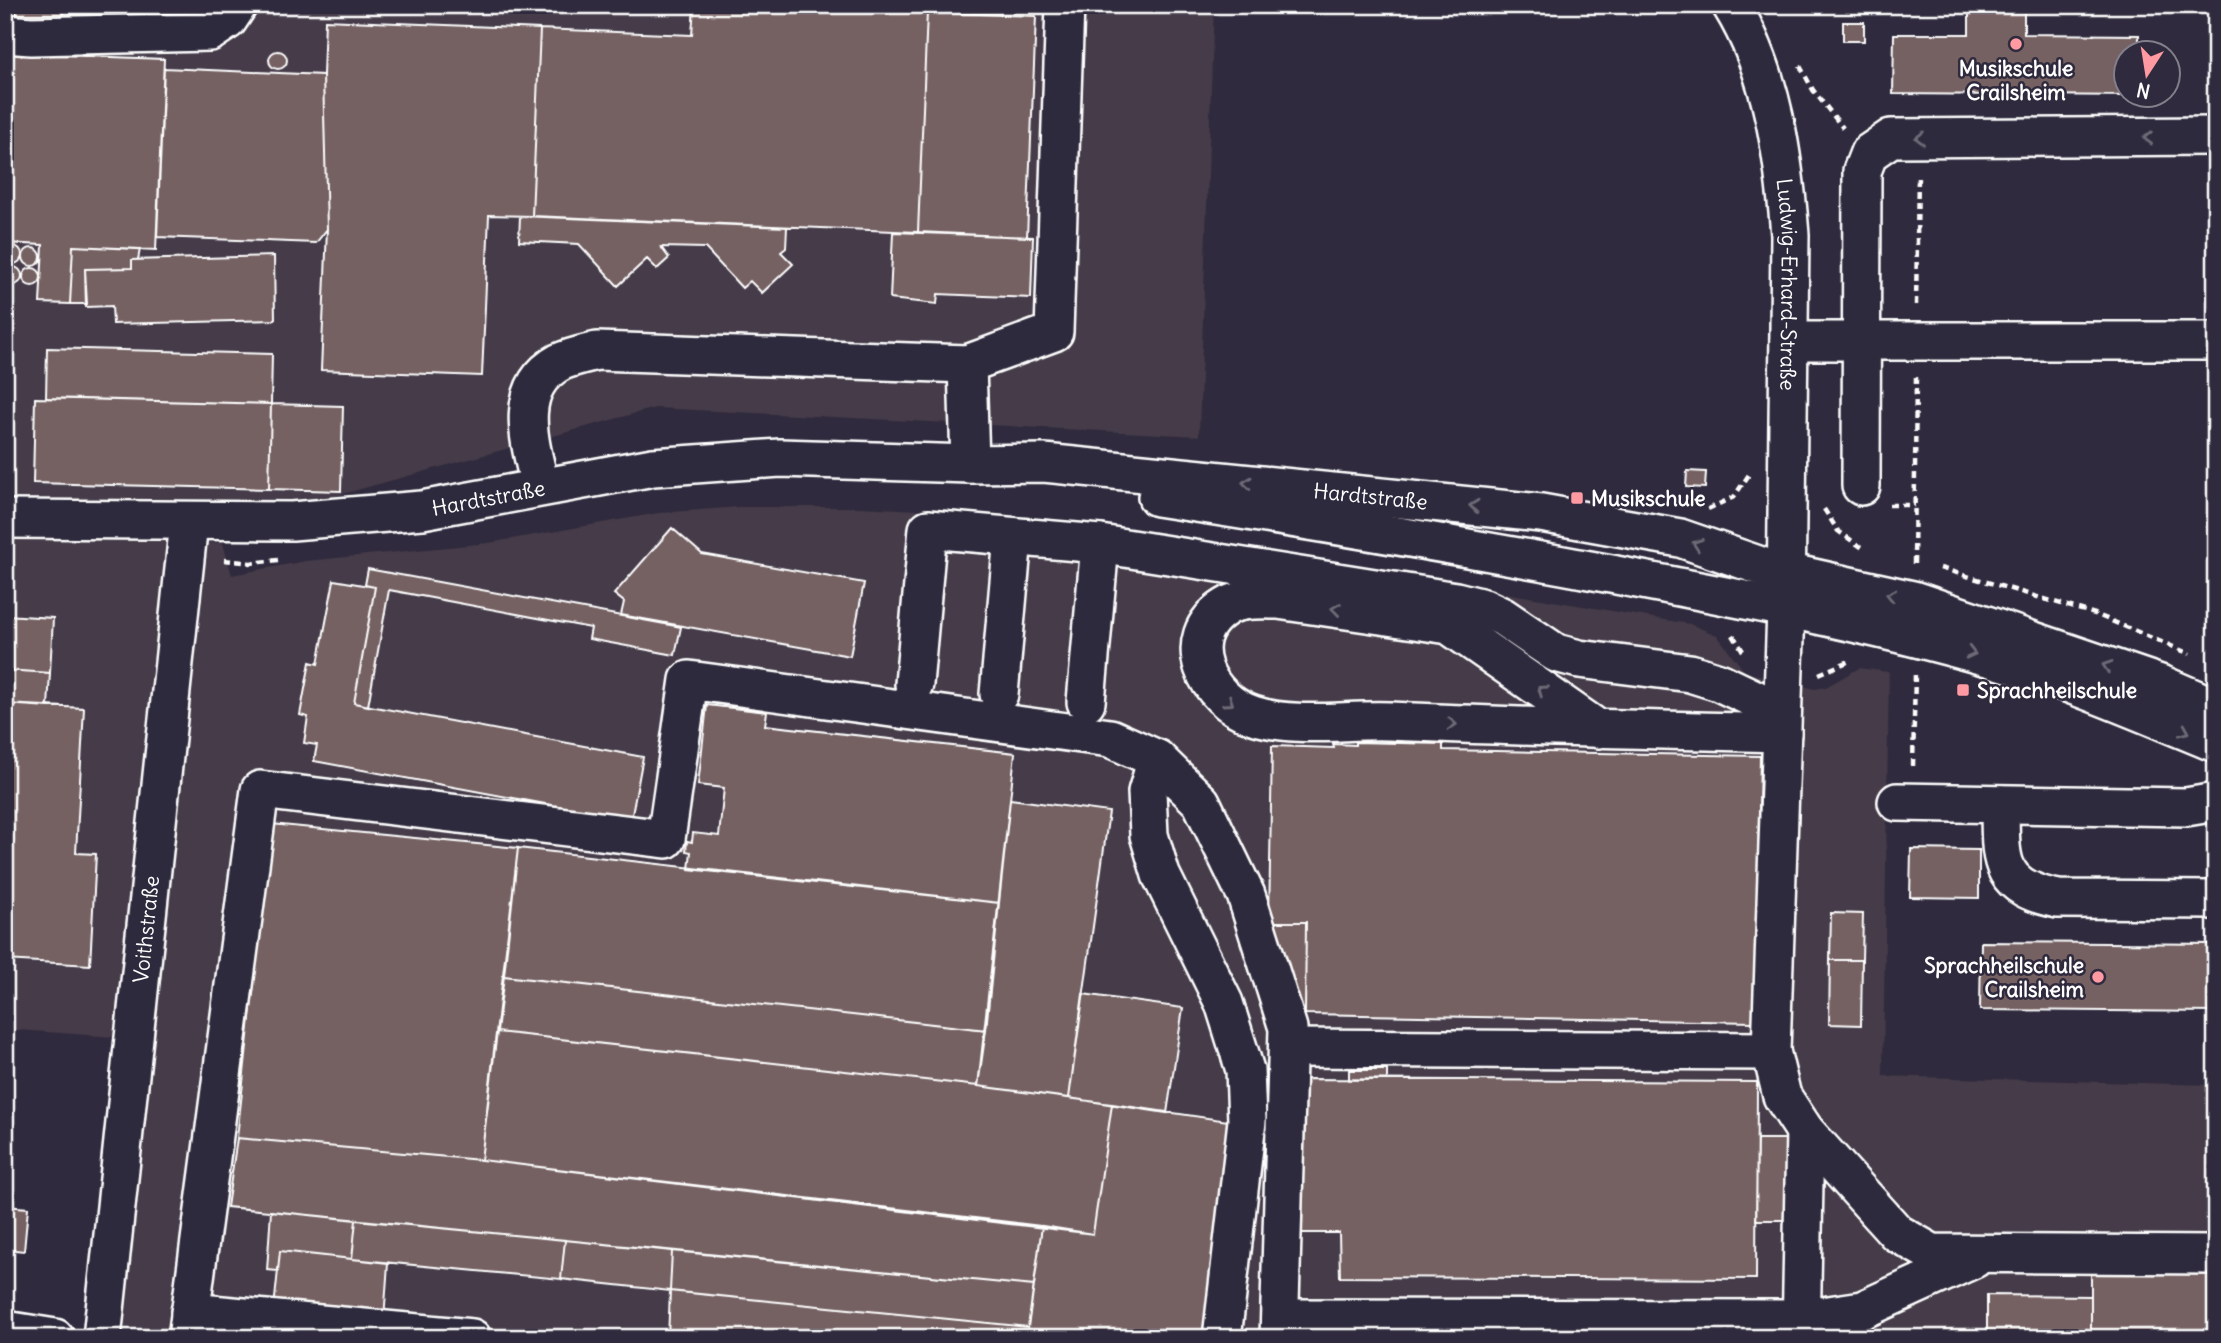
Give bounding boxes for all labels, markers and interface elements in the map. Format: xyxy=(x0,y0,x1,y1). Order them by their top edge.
marker: Musikschule Crailsheim xyxy=(2008,36,2024,52)
north arrow xyxy=(2112,38,2182,108)
place label: Musikschule Crailsheim xyxy=(1959,55,2073,106)
text: N xyxy=(2135,78,2152,104)
one-way arrow xyxy=(1914,130,1925,146)
one-way arrow xyxy=(2142,130,2153,145)
street label: Ludwig-Erhard-Straße xyxy=(1771,177,1804,391)
street label: Hardtstraße xyxy=(430,474,547,521)
one-way arrow xyxy=(1241,476,1252,491)
street label: Hardtstraße xyxy=(1312,477,1429,515)
place label: Musikschule xyxy=(1591,485,1706,512)
marker: Musikschule xyxy=(1569,490,1585,506)
one-way arrow xyxy=(1468,499,1479,514)
one-way arrow xyxy=(1692,538,1704,552)
one-way arrow xyxy=(1885,588,1897,603)
one-way arrow xyxy=(1330,601,1342,616)
one-way arrow xyxy=(1965,645,1977,659)
one-way arrow xyxy=(2101,660,2113,674)
place label: Sprachheilschule xyxy=(1977,677,2137,704)
marker: Sprachheilschule xyxy=(1955,682,1971,698)
one-way arrow xyxy=(1537,686,1550,698)
one-way arrow xyxy=(1221,694,1234,706)
one-way arrow xyxy=(1447,717,1458,732)
one-way arrow xyxy=(2178,722,2190,736)
street label: Voithstraße xyxy=(126,874,165,984)
place label: Sprachheilschule Crailsheim xyxy=(1924,952,2085,1003)
marker: Sprachheilschule Crailsheim xyxy=(2090,969,2106,985)

